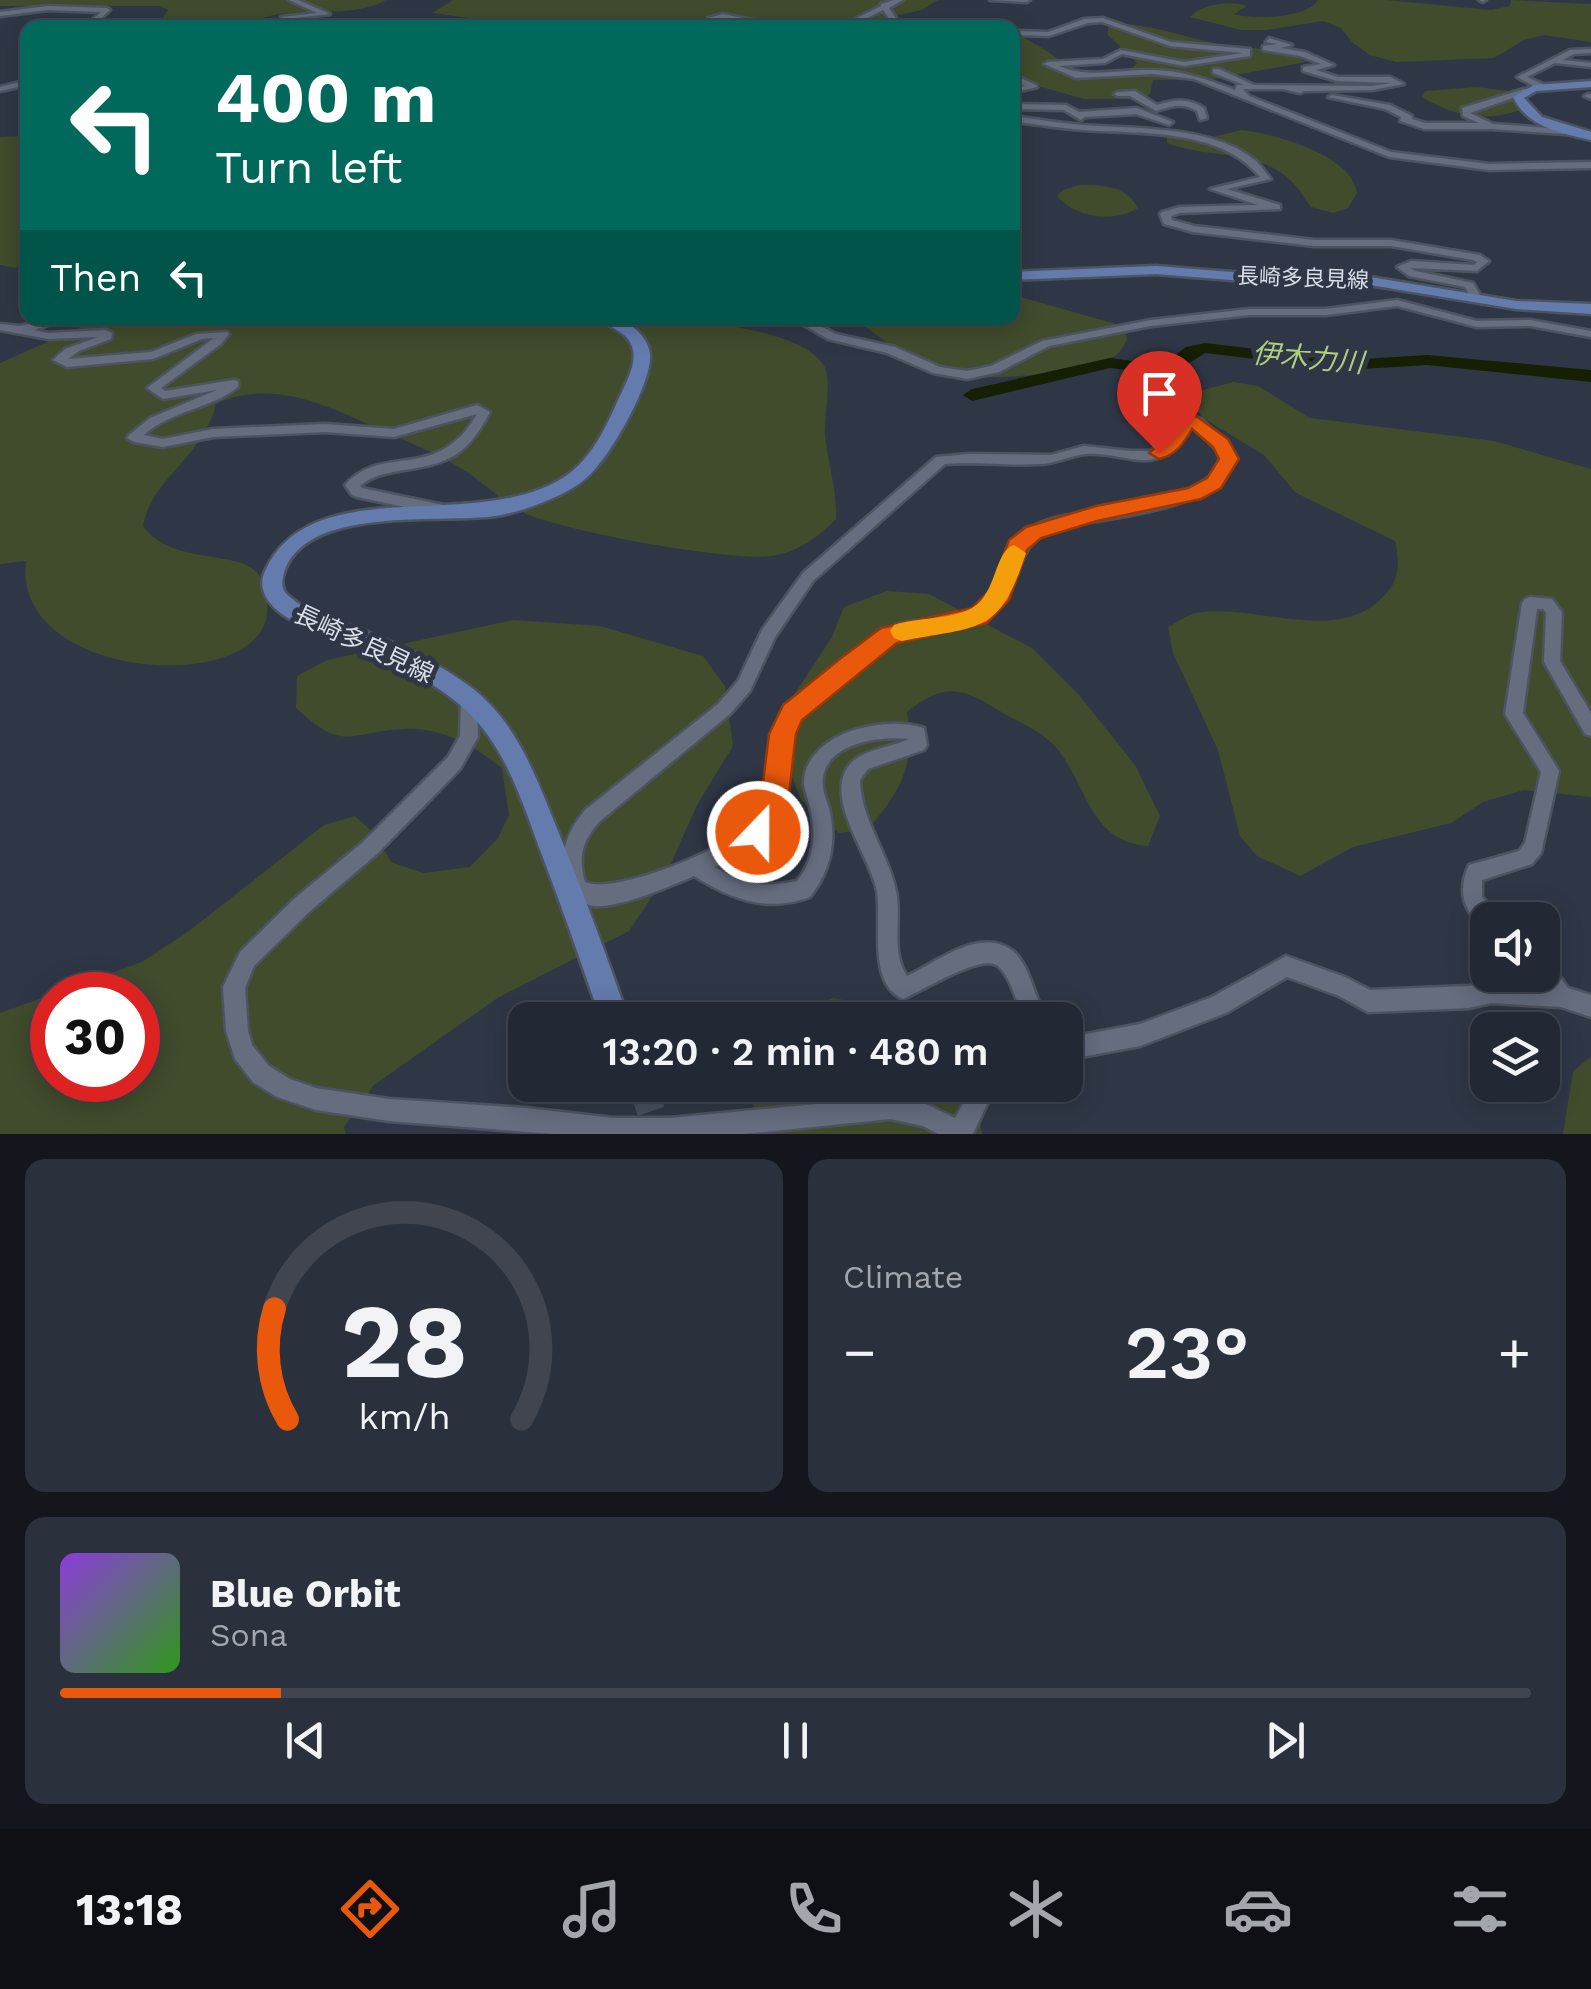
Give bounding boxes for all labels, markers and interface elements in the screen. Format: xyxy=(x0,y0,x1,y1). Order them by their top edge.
text: 400 m xyxy=(215,57,436,139)
icon: left xyxy=(50,60,180,190)
text: Turn left xyxy=(215,141,402,194)
icon: left xyxy=(161,250,216,305)
text: Then xyxy=(50,256,141,300)
street label: 長崎多良見線 xyxy=(1237,263,1369,293)
water label: 伊木力川 xyxy=(1251,337,1368,380)
pin xyxy=(1117,351,1202,454)
icon: arrive xyxy=(1132,366,1187,421)
street label: 長崎多良見線 xyxy=(290,599,438,689)
position arrow xyxy=(706,780,810,884)
map controls xyxy=(1470,902,1560,1102)
button: sound xyxy=(1470,902,1560,992)
speed limit sign: 30 xyxy=(30,972,160,1102)
button: layers xyxy=(1470,1012,1560,1102)
text: 13:20 · 2 min · 480 m xyxy=(603,1030,988,1074)
text: Climate xyxy=(843,1258,963,1296)
text: 28 xyxy=(340,1280,468,1402)
text: 23° xyxy=(1125,1308,1249,1396)
text: − xyxy=(843,1320,876,1384)
text: + xyxy=(1498,1320,1531,1384)
text: km/h xyxy=(358,1396,450,1438)
text: Blue Orbit xyxy=(210,1572,401,1616)
text: Sona xyxy=(210,1616,288,1654)
icon: previous xyxy=(278,1713,333,1768)
icon: pause xyxy=(768,1713,823,1768)
icon: next xyxy=(1258,1713,1313,1768)
icon: directions xyxy=(335,1874,405,1944)
icon: music xyxy=(557,1874,627,1944)
icon: phone xyxy=(779,1874,849,1944)
icon: climate xyxy=(1001,1874,1071,1944)
icon: car xyxy=(1223,1874,1293,1944)
icon: filters xyxy=(1445,1874,1515,1944)
text: 13:18 xyxy=(76,1883,183,1936)

